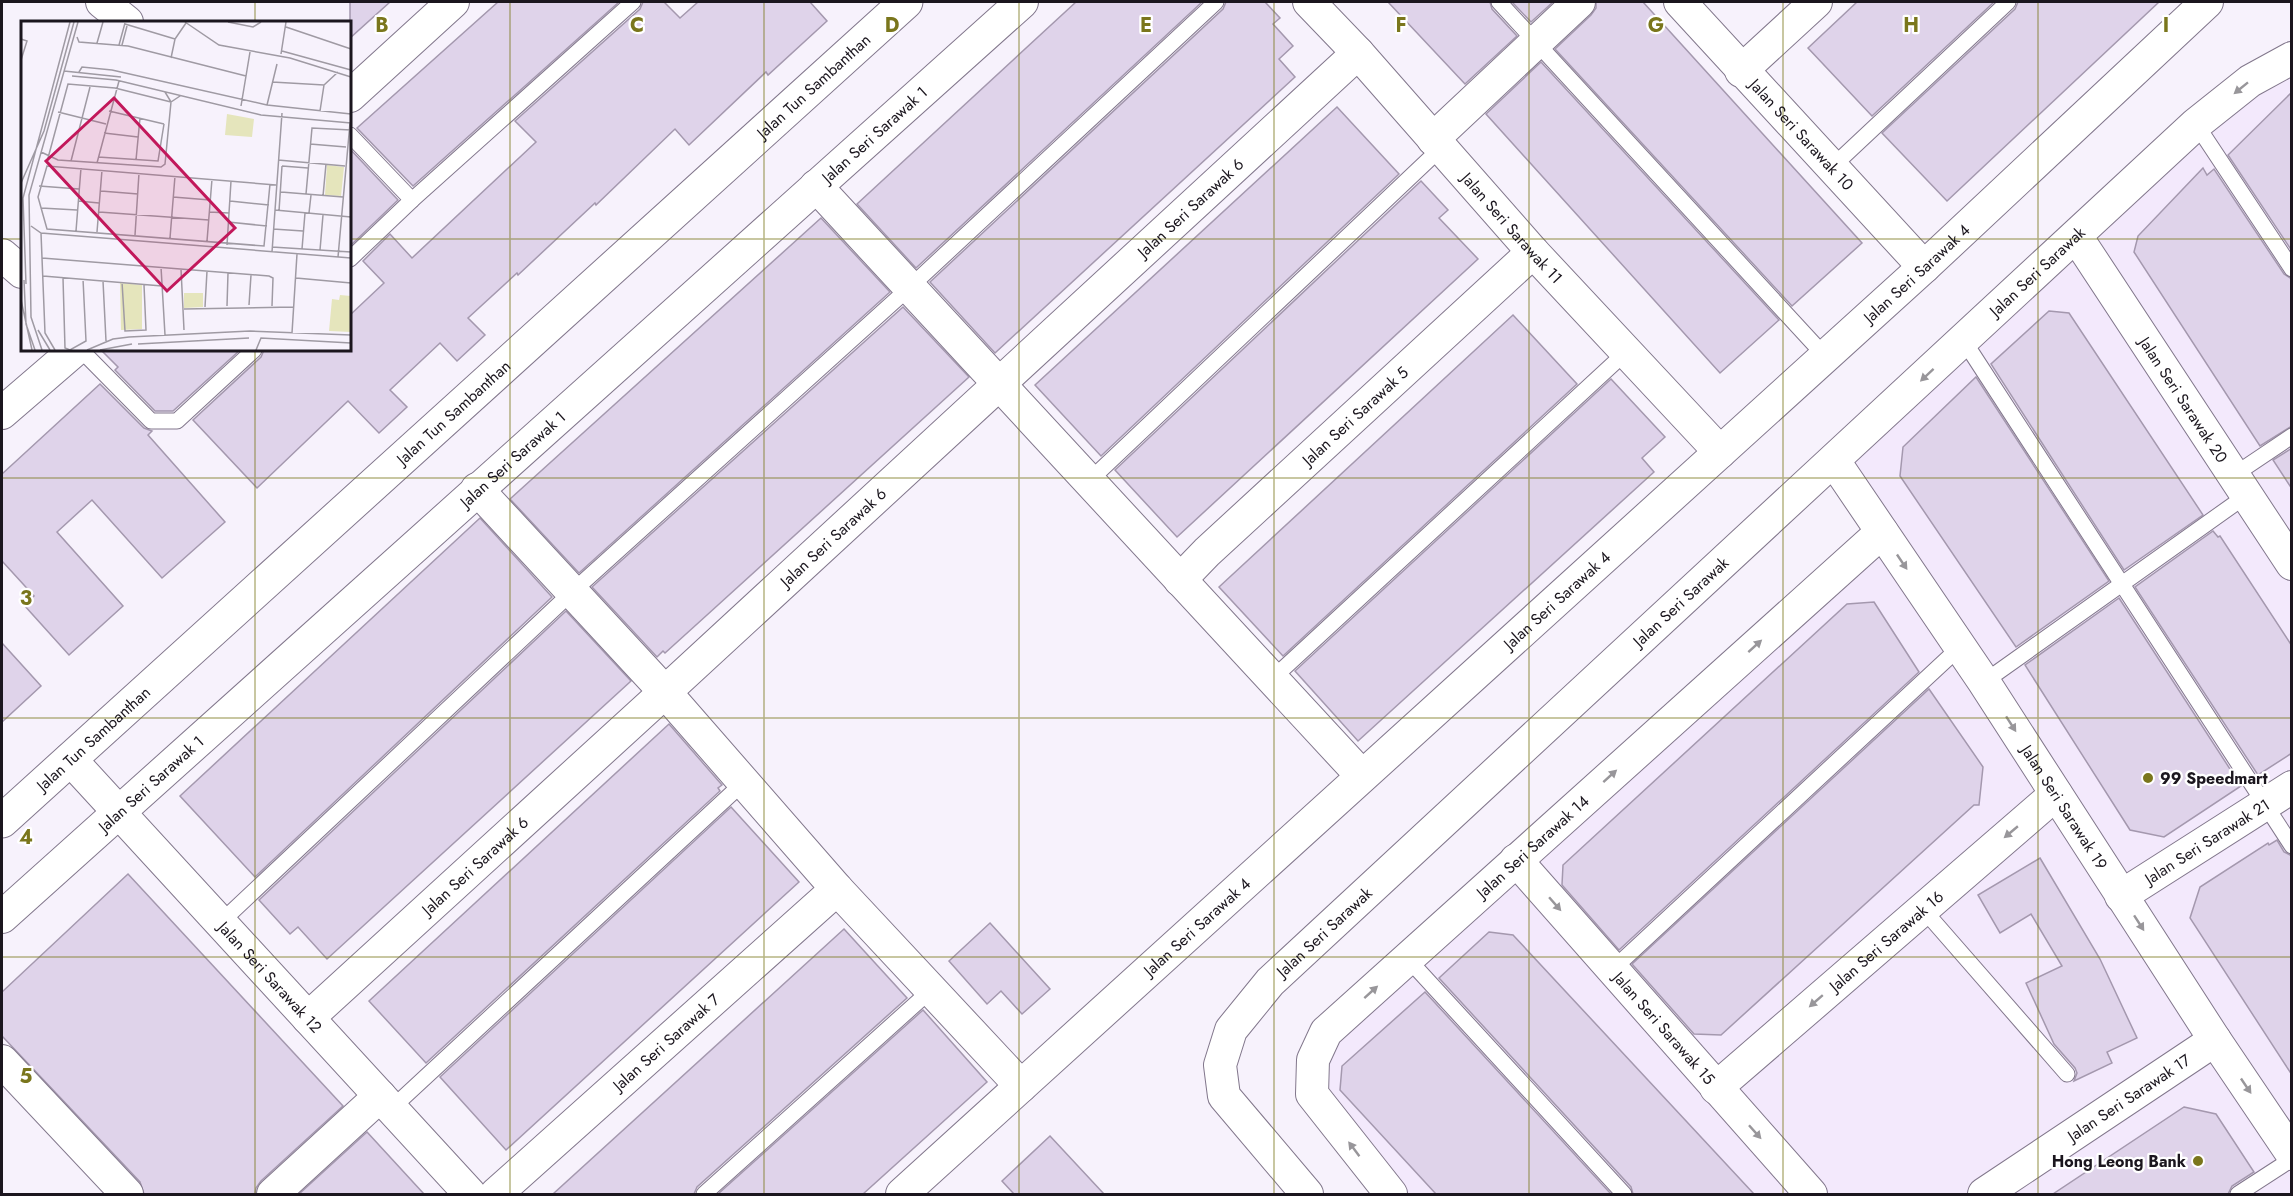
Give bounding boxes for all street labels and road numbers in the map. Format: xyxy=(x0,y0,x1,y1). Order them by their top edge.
street label: Jalan Tun Sambanthan xyxy=(750,28,876,145)
street label: Jalan Seri Sarawak 10 xyxy=(1743,72,1859,195)
street label: Jalan Seri Sarawak 1 xyxy=(815,81,932,189)
street label: Jalan Seri Sarawak 6 xyxy=(1131,153,1248,264)
street label: Jalan Seri Sarawak 11 xyxy=(1455,166,1568,289)
street label: Jalan Seri Sarawak 4 xyxy=(1857,218,1975,329)
street label: Jalan Seri Sarawak xyxy=(1983,220,2091,323)
street label: Jalan Seri Sarawak 20 xyxy=(2133,331,2234,467)
street label: Jalan Tun Sambanthan xyxy=(390,354,515,471)
street label: Jalan Seri Sarawak 5 xyxy=(1295,361,1413,472)
street label: Jalan Seri Sarawak 1 xyxy=(453,405,571,514)
street label: Jalan Seri Sarawak 6 xyxy=(773,482,891,593)
street label: Jalan Seri Sarawak 4 xyxy=(1497,546,1615,656)
street label: Jalan Seri Sarawak xyxy=(1626,551,1734,653)
street label: Jalan Tun Sambanthan xyxy=(30,681,155,797)
street label: Jalan Seri Sarawak 1 xyxy=(91,730,209,838)
street label: Jalan Seri Sarawak 19 xyxy=(2015,739,2113,874)
street label: Jalan Seri Sarawak 14 xyxy=(1470,790,1594,904)
street label: Jalan Seri Sarawak 21 xyxy=(2138,793,2274,891)
street label: Jalan Seri Sarawak 6 xyxy=(415,811,533,922)
street label: Jalan Seri Sarawak 4 xyxy=(1137,872,1255,983)
street label: Jalan Seri Sarawak xyxy=(1270,881,1378,983)
street label: Jalan Seri Sarawak 16 xyxy=(1823,885,1948,998)
street label: Jalan Seri Sarawak 12 xyxy=(212,915,328,1038)
street label: Jalan Seri Sarawak 15 xyxy=(1607,965,1721,1089)
street label: Jalan Seri Sarawak 7 xyxy=(606,988,725,1097)
street label: Jalan Seri Sarawak 17 xyxy=(2061,1048,2195,1148)

